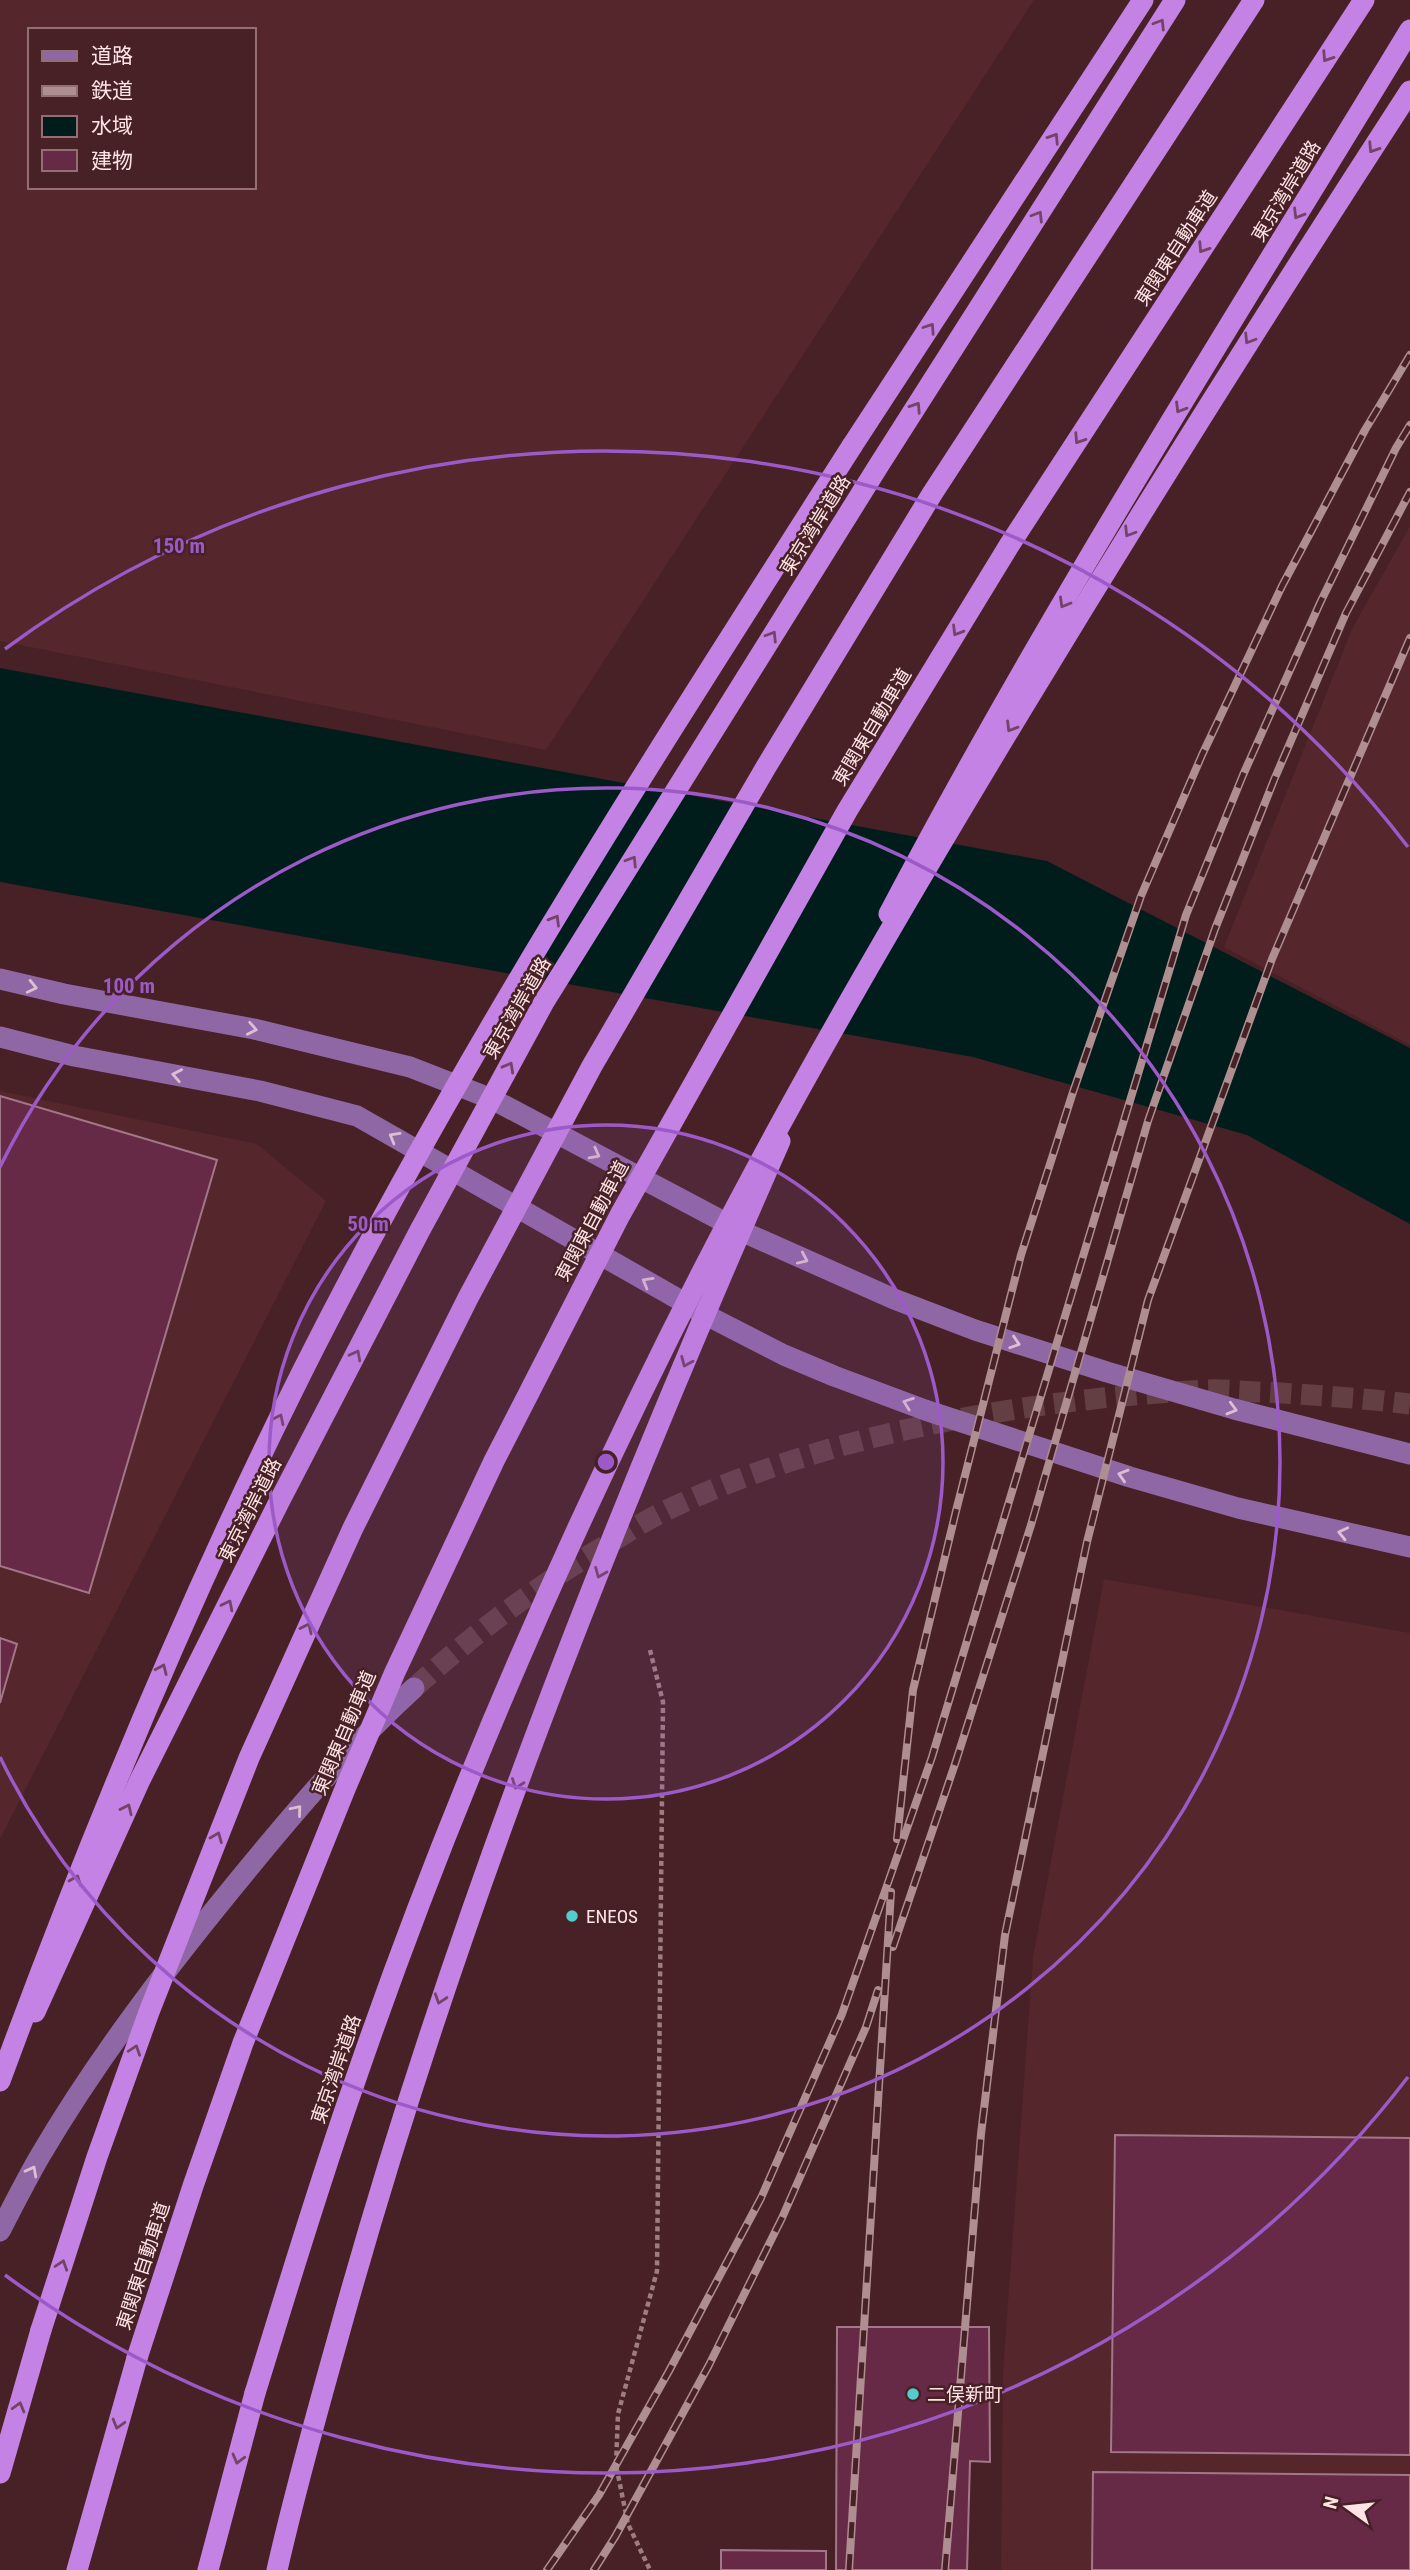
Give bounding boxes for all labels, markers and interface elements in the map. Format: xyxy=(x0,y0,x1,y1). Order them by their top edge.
one-way arrow xyxy=(1152,18,1165,31)
legend xyxy=(28,28,256,189)
text: 道路 xyxy=(91,44,133,68)
one-way arrow xyxy=(1322,50,1335,63)
text: 鉄道 xyxy=(91,79,133,103)
text: 水域 xyxy=(91,114,133,138)
one-way arrow xyxy=(1046,132,1059,145)
street label: 東京湾岸道路 xyxy=(1247,136,1325,246)
one-way arrow xyxy=(1369,140,1381,153)
text: 建物 xyxy=(91,149,133,173)
street label: 東関東自動車道 xyxy=(1130,186,1222,310)
one-way arrow xyxy=(1294,206,1307,219)
one-way arrow xyxy=(1030,210,1043,223)
one-way arrow xyxy=(1198,240,1211,253)
one-way arrow xyxy=(922,323,934,336)
one-way arrow xyxy=(1245,331,1258,344)
one-way arrow xyxy=(1175,400,1188,413)
one-way arrow xyxy=(907,402,920,415)
one-way arrow xyxy=(1074,431,1087,444)
street label: 東京湾岸道路 xyxy=(775,471,855,579)
one-way arrow xyxy=(1125,525,1138,538)
text: 150 m xyxy=(153,534,205,558)
one-way arrow xyxy=(1059,596,1072,609)
one-way arrow xyxy=(953,624,966,637)
one-way arrow xyxy=(763,630,776,643)
street label: 東関東自動車道 xyxy=(828,664,916,790)
one-way arrow xyxy=(1006,719,1019,732)
one-way arrow xyxy=(623,856,636,869)
one-way arrow xyxy=(547,914,560,927)
street label: 東京湾岸道路 xyxy=(479,953,555,1063)
text: 100 m xyxy=(103,974,155,998)
one-way arrow xyxy=(26,979,38,993)
one-way arrow xyxy=(246,1020,258,1035)
one-way arrow xyxy=(501,1062,514,1075)
one-way arrow xyxy=(171,1068,183,1083)
one-way arrow xyxy=(388,1132,401,1145)
one-way arrow xyxy=(588,1146,600,1160)
street label: 東関東自動車道 xyxy=(551,1157,633,1285)
text: 50 m xyxy=(347,1212,389,1236)
one-way arrow xyxy=(796,1251,809,1265)
one-way arrow xyxy=(641,1277,654,1290)
one-way arrow xyxy=(1008,1334,1020,1349)
one-way arrow xyxy=(348,1350,361,1362)
one-way arrow xyxy=(680,1355,694,1367)
one-way arrow xyxy=(902,1397,914,1411)
one-way arrow xyxy=(1226,1400,1238,1415)
one-way arrow xyxy=(271,1414,285,1426)
centre of rings xyxy=(594,1450,618,1474)
street label: 東京湾岸道路 xyxy=(214,1454,286,1566)
one-way arrow xyxy=(1118,1468,1130,1483)
one-way arrow xyxy=(1337,1526,1349,1541)
one-way arrow xyxy=(594,1565,608,1578)
one-way arrow xyxy=(219,1600,233,1612)
one-way arrow xyxy=(298,1623,312,1635)
one-way arrow xyxy=(154,1664,168,1677)
street label: 東関東自動車道 xyxy=(307,1667,381,1799)
one-way arrow xyxy=(511,1778,525,1790)
one-way arrow xyxy=(119,1803,133,1816)
one-way arrow xyxy=(289,1805,301,1818)
one-way arrow xyxy=(209,1832,223,1845)
one-way arrow xyxy=(67,1874,81,1886)
place label: ENEOS xyxy=(586,1905,638,1928)
marker: ENEOS xyxy=(564,1908,580,1924)
one-way arrow xyxy=(434,1992,449,2004)
street label: 東京湾岸道路 xyxy=(307,2011,365,2127)
one-way arrow xyxy=(127,2044,141,2056)
one-way arrow xyxy=(24,2165,38,2178)
street label: 東関東自動車道 xyxy=(112,2199,174,2333)
one-way arrow xyxy=(54,2260,68,2272)
place label: 二俣新町 xyxy=(927,2383,1003,2406)
marker: 二俣新町 xyxy=(905,2386,921,2402)
one-way arrow xyxy=(10,2402,25,2414)
one-way arrow xyxy=(112,2418,127,2430)
one-way arrow xyxy=(232,2453,246,2465)
north arrow xyxy=(1312,2472,1382,2542)
text: N xyxy=(1318,2494,1344,2511)

